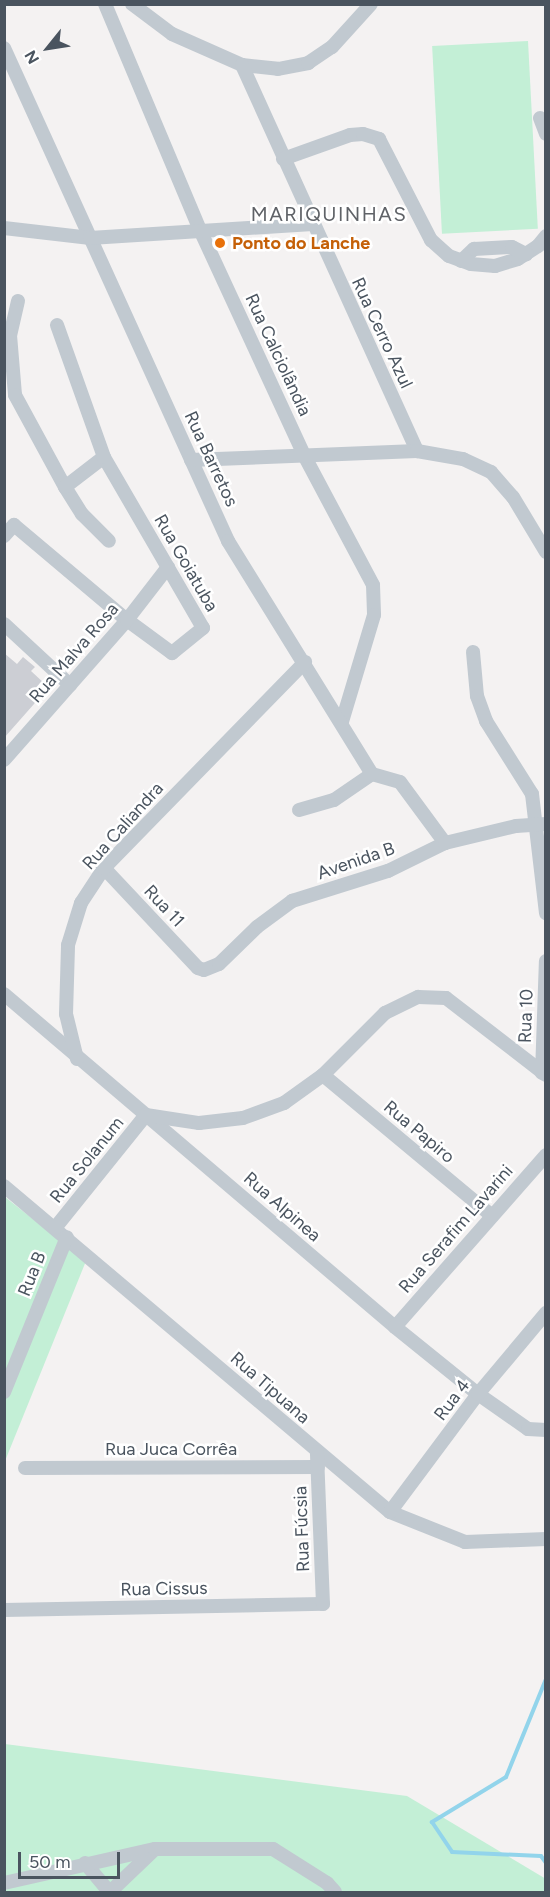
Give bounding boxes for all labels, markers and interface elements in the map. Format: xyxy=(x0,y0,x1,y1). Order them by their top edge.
north arrow xyxy=(18,18,78,78)
text: N xyxy=(21,47,43,67)
district label: MARIQUINHAS xyxy=(251,202,407,226)
place label: Ponto do Lanche xyxy=(232,232,370,254)
marker: Ponto do Lanche xyxy=(213,236,227,250)
street label: Rua Cerro Azul xyxy=(347,274,417,392)
street label: Rua Calciolândia xyxy=(240,290,316,420)
street label: Rua Barretos xyxy=(180,408,242,510)
street label: Rua Goiatuba xyxy=(149,510,223,616)
street label: Rua Malva Rosa xyxy=(25,599,123,707)
street label: Rua Caliandra xyxy=(78,778,168,874)
street label: Avenida B xyxy=(314,838,398,884)
street label: Rua 11 xyxy=(139,880,189,932)
street label: Rua 10 xyxy=(514,989,538,1043)
street label: Rua Papiro xyxy=(379,1096,459,1168)
street label: Rua Solanum xyxy=(46,1112,128,1208)
street label: Rua Serafim Lavarini xyxy=(394,1160,518,1298)
street label: Rua Alpinea xyxy=(239,1168,325,1246)
street label: Rua B xyxy=(13,1249,51,1299)
street label: Rua Tipuana xyxy=(226,1348,314,1428)
street label: Rua 4 xyxy=(429,1375,475,1425)
street label: Rua Juca Corrêa xyxy=(105,1438,237,1460)
street label: Rua Fúcsia xyxy=(290,1486,314,1572)
street label: Rua Cissus xyxy=(120,1577,208,1601)
scale bar xyxy=(21,1840,123,1878)
text: 50 m xyxy=(29,1851,71,1873)

